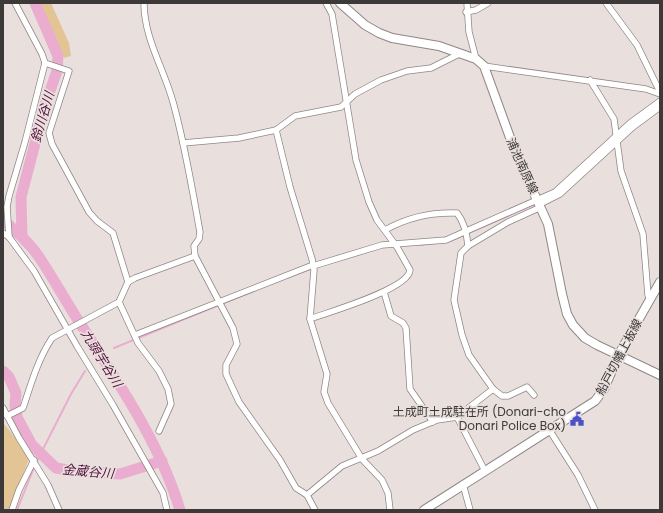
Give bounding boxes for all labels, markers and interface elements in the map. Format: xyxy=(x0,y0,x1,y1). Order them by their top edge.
water label: 鈴川谷川 xyxy=(26,88,59,145)
street label: 浦池南原線 xyxy=(502,135,542,197)
street label: 船戸切幡上板線 xyxy=(591,316,646,398)
water label: 九頭宇谷川 xyxy=(76,326,128,393)
place label: 土成町土成駐在所 (Donari-cho Donari Police Box) xyxy=(393,403,566,434)
public building icon: 土成町土成駐在所 (Donari-cho Donari Police Box) xyxy=(569,411,585,427)
water label: 金蔵谷川 xyxy=(61,460,117,483)

